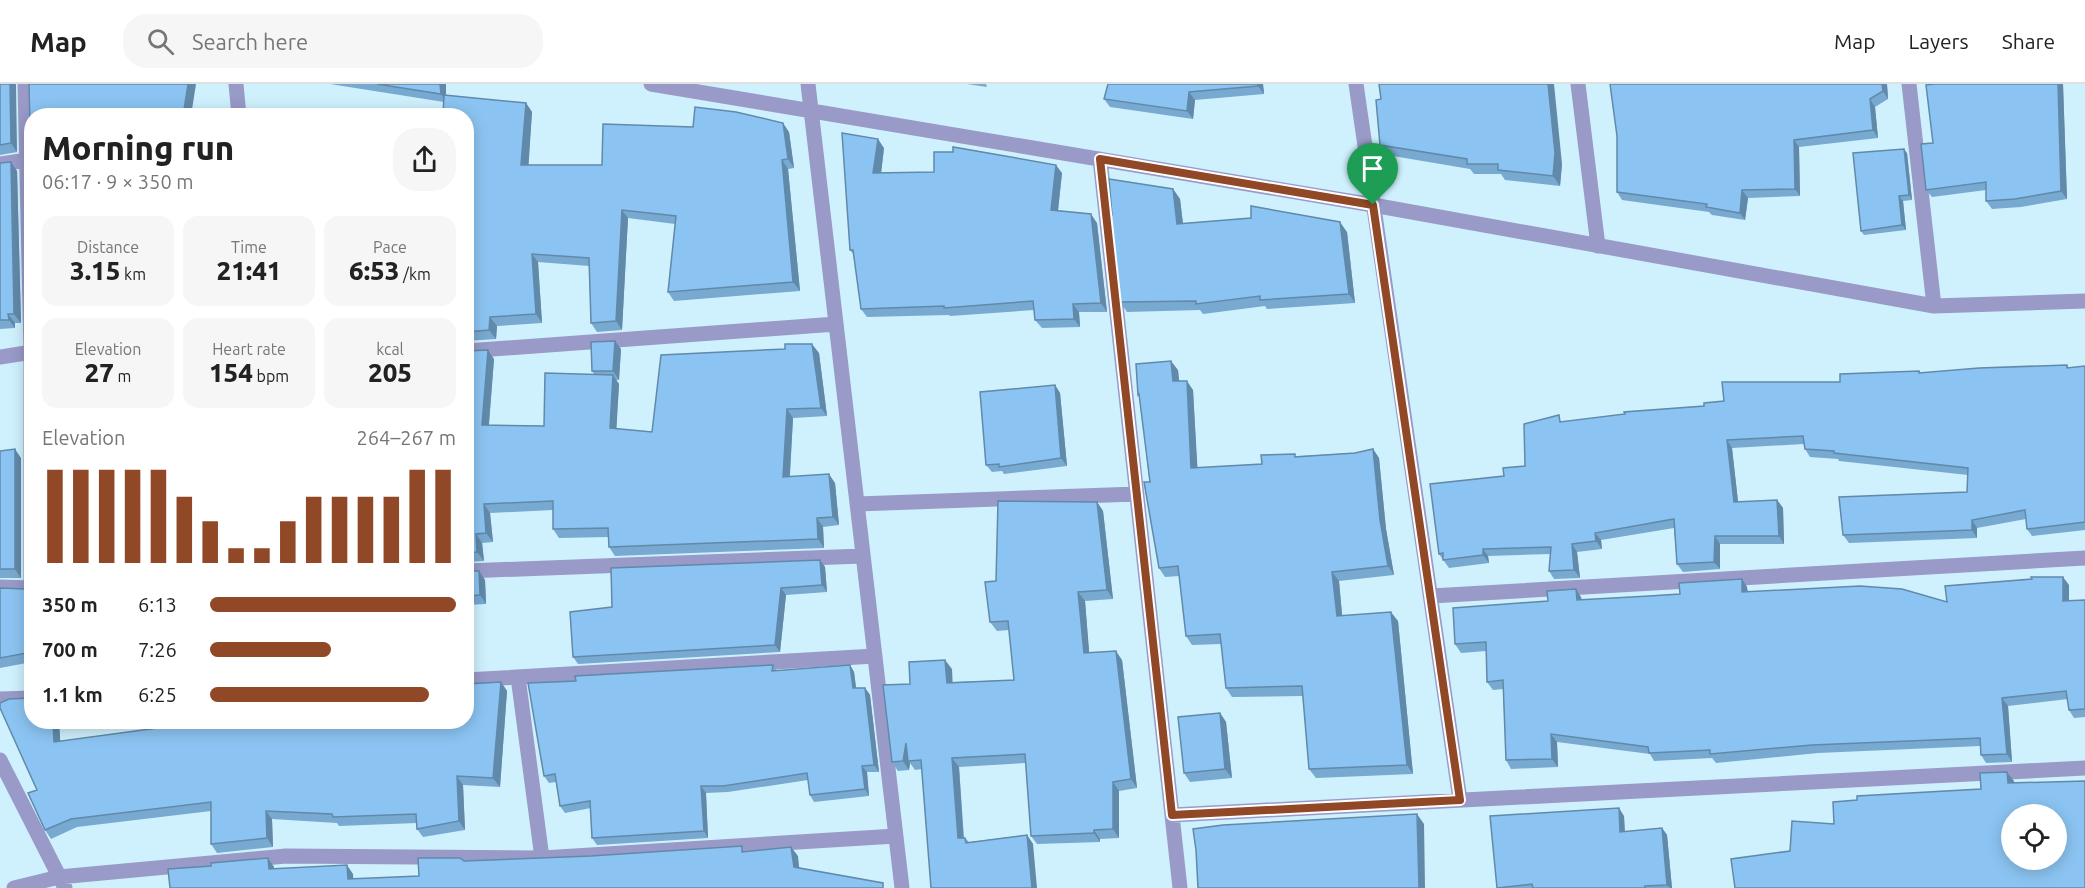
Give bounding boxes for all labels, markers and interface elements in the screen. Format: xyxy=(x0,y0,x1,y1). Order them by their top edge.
search box xyxy=(123,14,543,68)
icon: search xyxy=(144,25,177,58)
text: Map xyxy=(30,26,87,57)
text: Search here xyxy=(192,29,308,54)
text: Map xyxy=(1834,29,1875,53)
text: Layers xyxy=(1908,29,1969,53)
text: Share xyxy=(2002,29,2055,53)
button: share xyxy=(393,128,456,191)
text: Morning run xyxy=(42,129,234,166)
pin xyxy=(1347,143,1398,205)
icon: arrive xyxy=(1356,152,1389,185)
text: 06:17 · 9 × 350 m xyxy=(42,170,194,193)
text: Distance xyxy=(77,238,139,256)
text: Time xyxy=(231,238,267,256)
text: Pace xyxy=(373,238,407,256)
text: 3.15 xyxy=(70,256,120,285)
text: 21:41 xyxy=(216,256,282,285)
text: 6:53 xyxy=(349,256,399,285)
text: km xyxy=(120,265,146,283)
text: /km xyxy=(399,265,431,283)
text: Elevation xyxy=(75,340,141,358)
text: Heart rate xyxy=(212,340,286,358)
text: kcal xyxy=(376,340,404,358)
text: 27 xyxy=(85,358,114,387)
text: 154 xyxy=(209,358,253,387)
text: 205 xyxy=(368,358,412,387)
text: m xyxy=(114,367,131,385)
text: bpm xyxy=(253,367,289,385)
text: Elevation xyxy=(42,426,125,449)
text: 264–267 m xyxy=(357,426,456,449)
text: 350 m xyxy=(42,593,98,616)
text: 6:13 xyxy=(138,593,177,616)
text: 700 m xyxy=(42,638,98,661)
text: 7:26 xyxy=(138,638,177,661)
text: 1.1 km xyxy=(42,683,103,706)
text: 6:25 xyxy=(138,683,177,706)
map controls xyxy=(2001,804,2067,870)
button: locate xyxy=(2001,804,2067,870)

